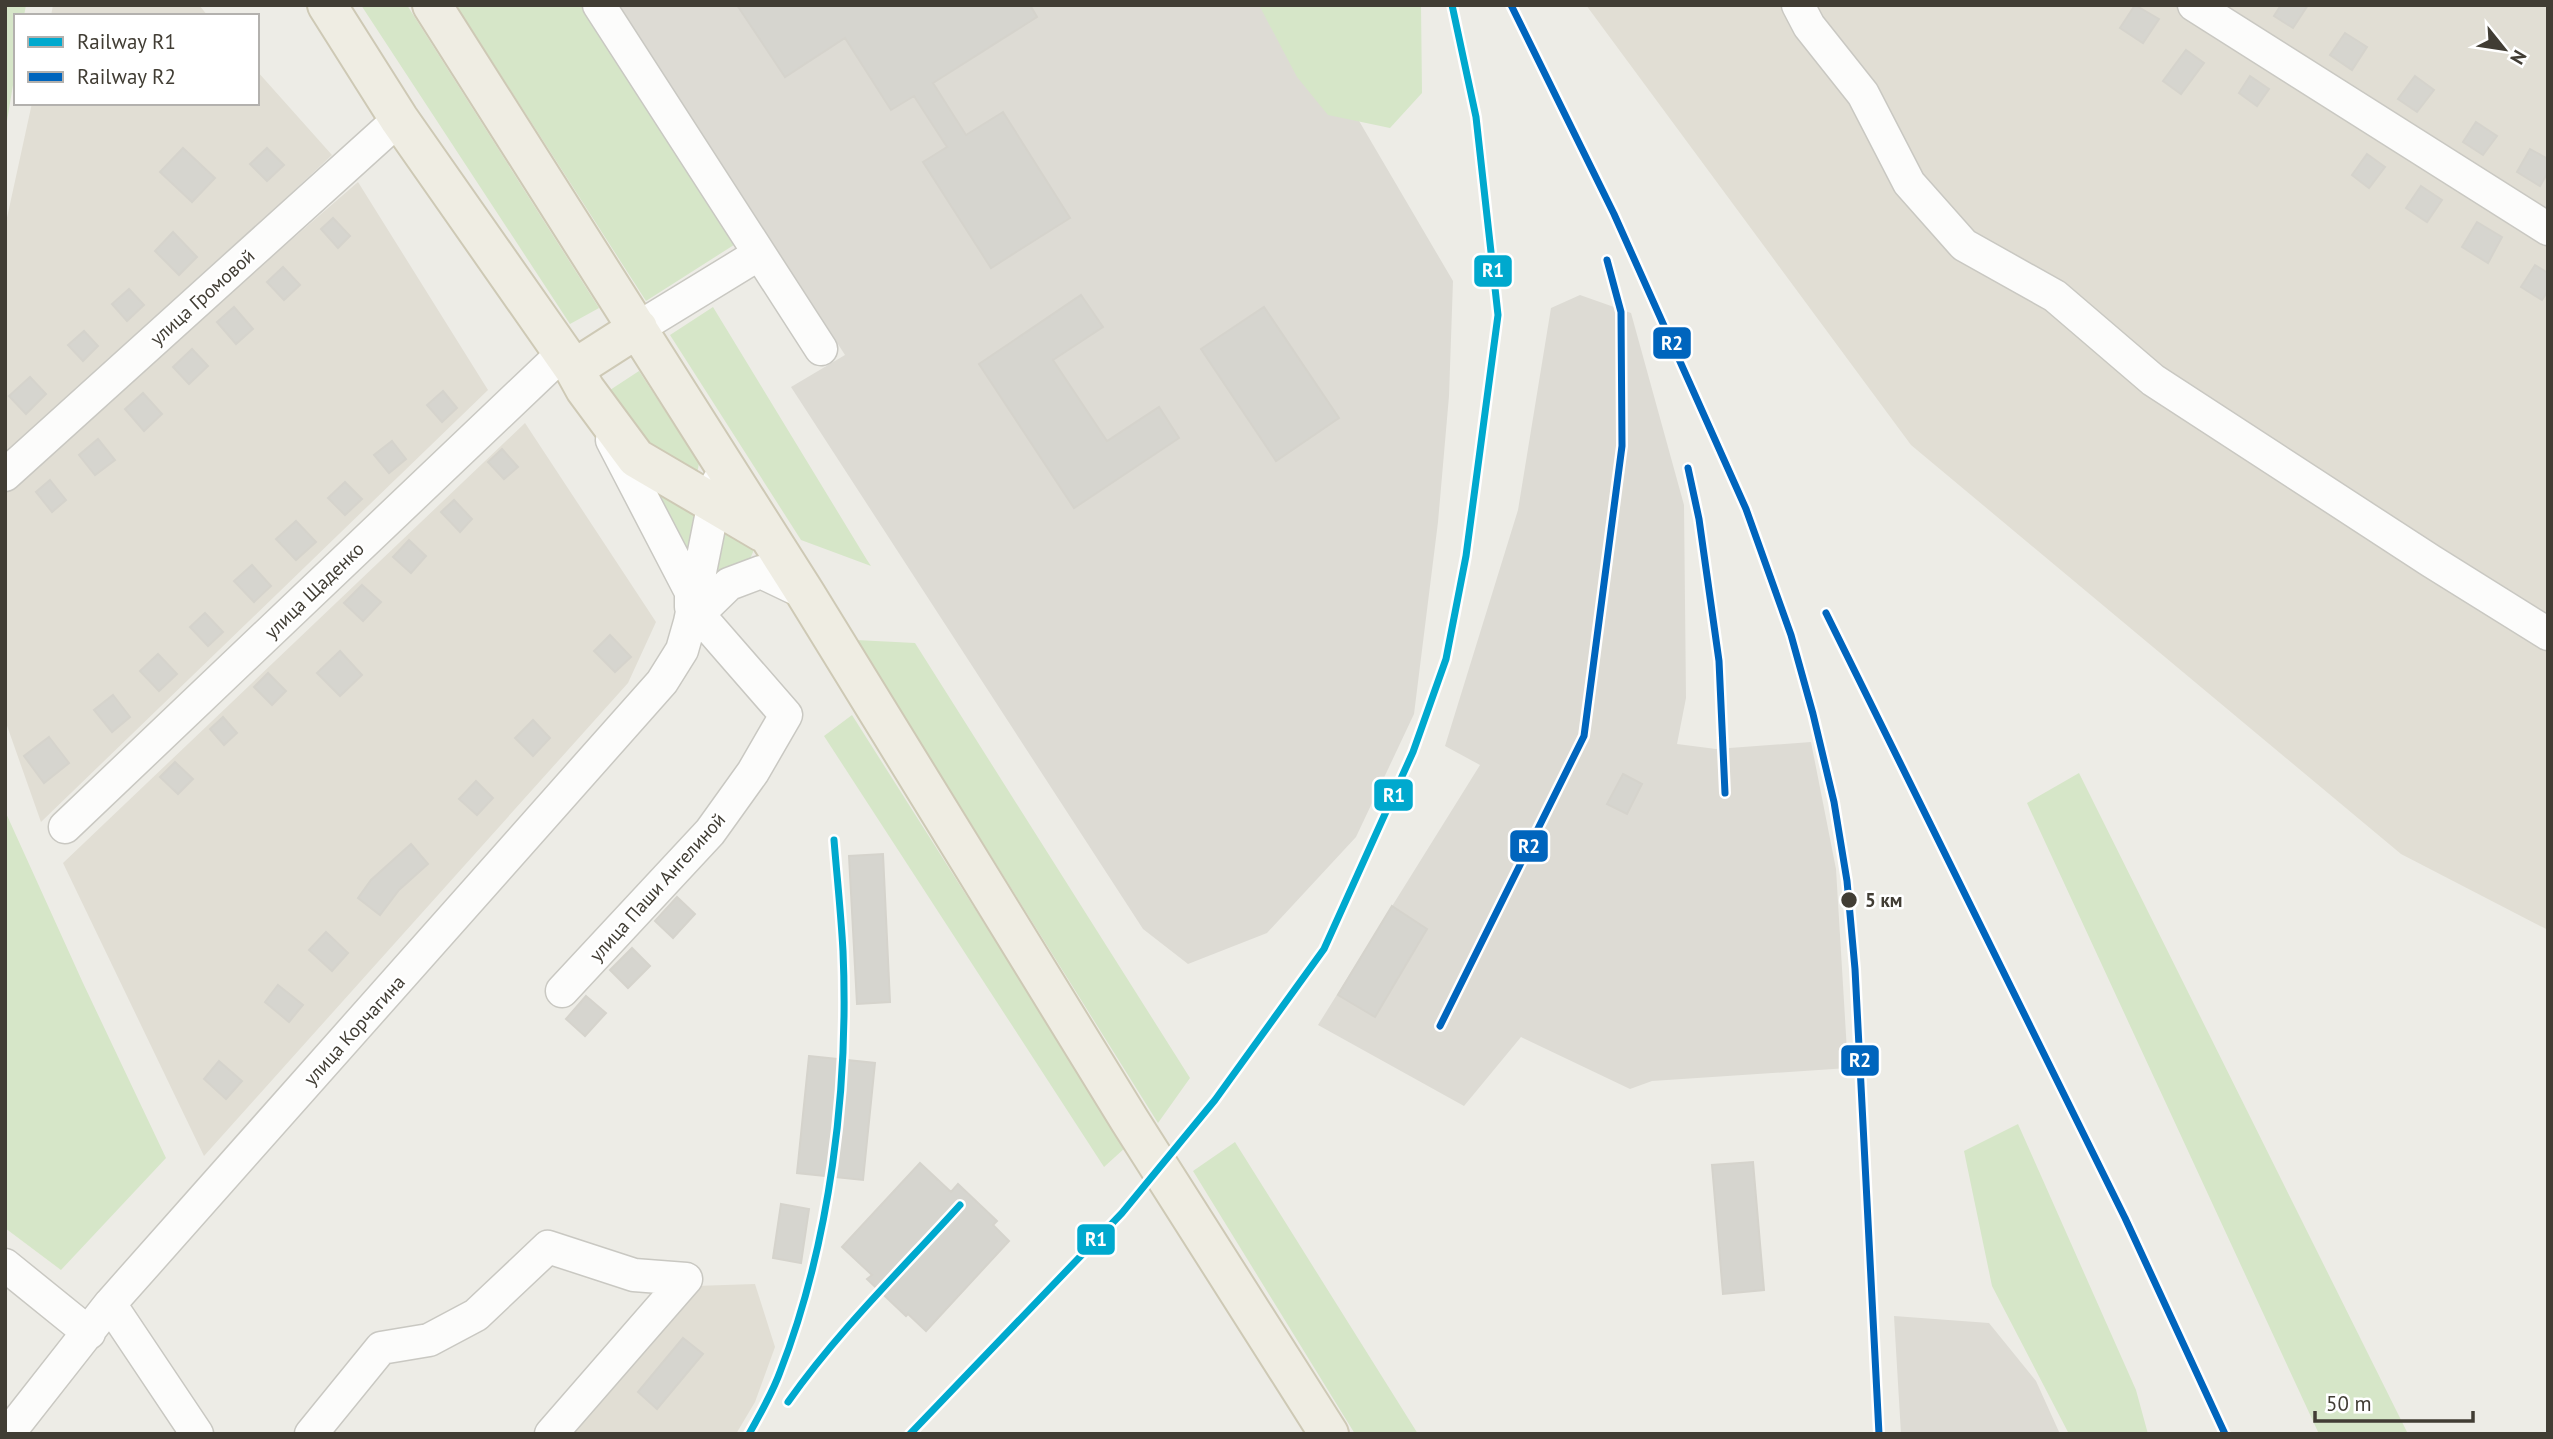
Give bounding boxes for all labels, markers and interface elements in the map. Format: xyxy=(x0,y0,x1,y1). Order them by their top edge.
legend xyxy=(14,14,259,105)
north arrow xyxy=(2469,14,2539,84)
text: Railway R1 xyxy=(77,28,176,55)
text: N xyxy=(2505,46,2532,69)
text: Railway R2 xyxy=(77,63,176,90)
street label: улица Громовой xyxy=(145,244,259,350)
line badge: R1 xyxy=(1473,254,1513,288)
text: R1 xyxy=(1482,258,1504,282)
line badge: R2 xyxy=(1652,326,1692,360)
text: R2 xyxy=(1661,331,1683,355)
street label: улица Щаденко xyxy=(259,536,369,644)
line badge: R1 xyxy=(1373,778,1414,812)
text: R1 xyxy=(1383,783,1405,807)
street label: улица Паши Ангелиной xyxy=(584,808,730,966)
line badge: R2 xyxy=(1509,829,1549,863)
text: R2 xyxy=(1518,834,1540,858)
place label: 5 км xyxy=(1865,888,1903,912)
marker: 5 км xyxy=(1839,890,1859,910)
street label: улица Корчагина xyxy=(298,970,410,1090)
line badge: R2 xyxy=(1840,1044,1880,1077)
text: R2 xyxy=(1849,1048,1871,1072)
line badge: R1 xyxy=(1076,1223,1116,1256)
text: R1 xyxy=(1085,1227,1107,1251)
scale bar xyxy=(2315,1380,2472,1424)
text: 50 m xyxy=(2326,1390,2372,1417)

